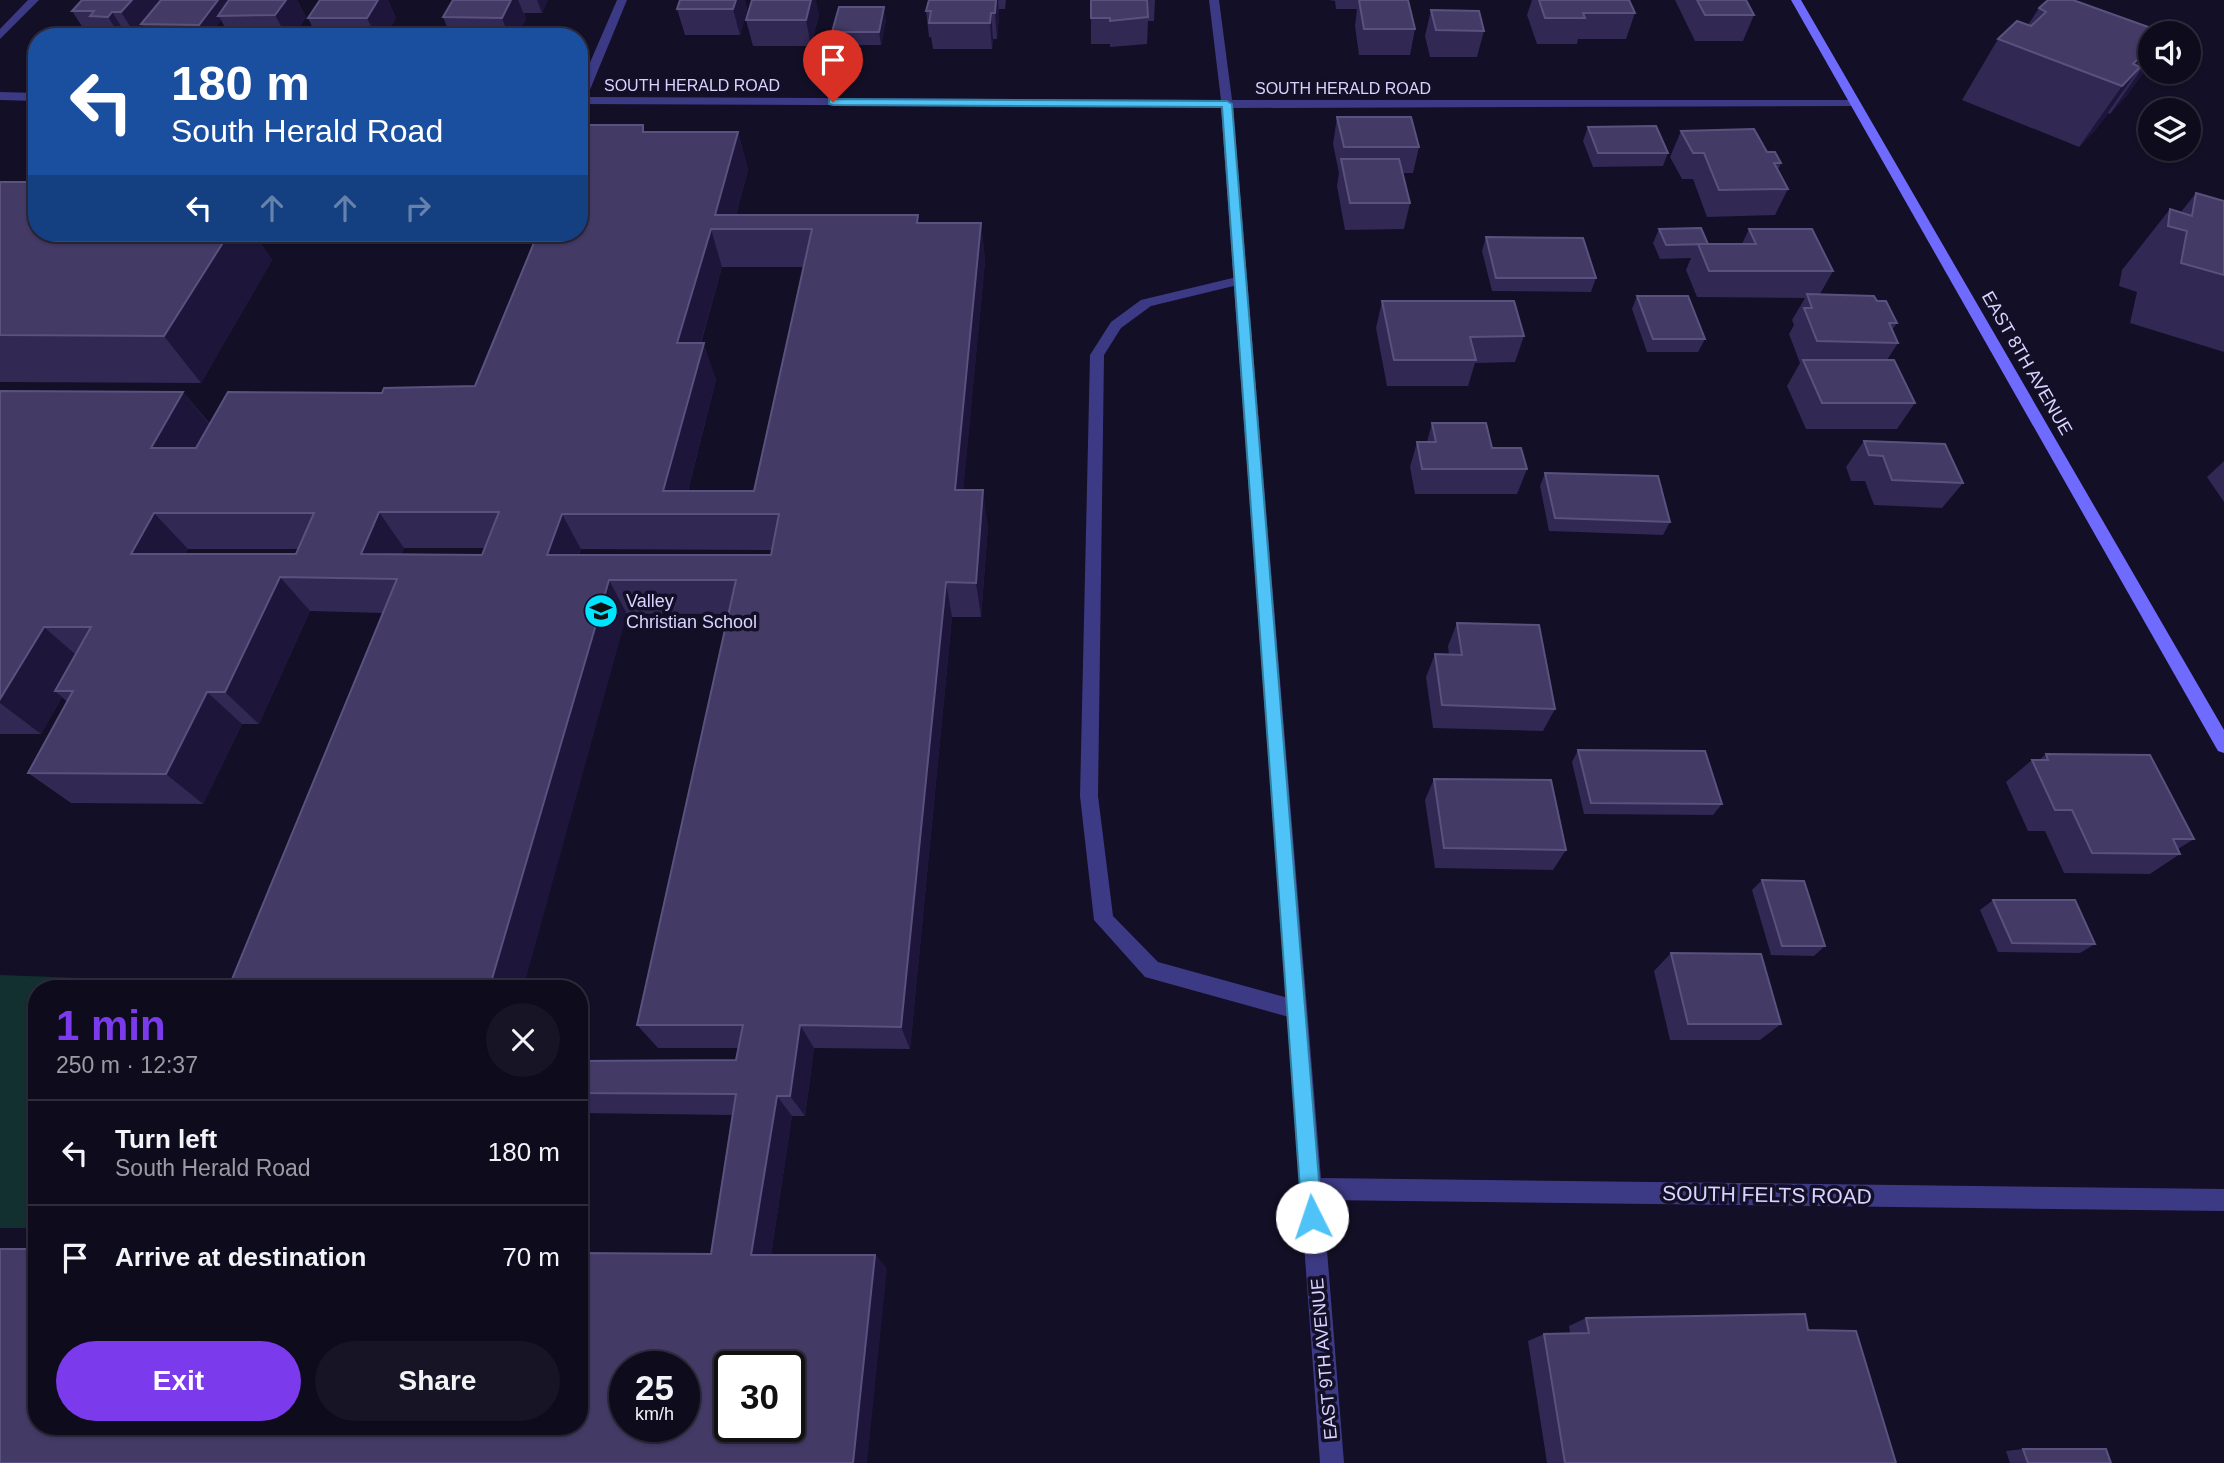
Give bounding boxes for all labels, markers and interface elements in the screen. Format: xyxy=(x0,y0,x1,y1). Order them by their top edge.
map controls xyxy=(2138,21,2201,161)
button: sound xyxy=(2138,21,2201,84)
pin xyxy=(803,30,863,102)
icon: arrive xyxy=(814,41,852,79)
icon: left xyxy=(56,56,147,147)
text: 180 m xyxy=(171,56,310,110)
street label: SOUTH HERALD ROAD xyxy=(604,77,780,94)
street label: SOUTH HERALD ROAD xyxy=(1255,80,1431,97)
button: layers xyxy=(2138,98,2201,161)
text: South Herald Road xyxy=(171,113,443,149)
icon: left xyxy=(180,189,218,227)
icon: ahead xyxy=(253,189,291,227)
icon: ahead xyxy=(326,189,364,227)
icon: right xyxy=(399,189,437,227)
street label: EAST 8TH AVENUE xyxy=(1978,288,2076,438)
place label: Valley Christian School xyxy=(626,591,757,632)
school or university icon: Valley Christian School xyxy=(582,592,620,630)
text: 1 min xyxy=(56,1002,166,1049)
button: close xyxy=(486,1003,560,1077)
text: 250 m · 12:37 xyxy=(56,1052,198,1078)
text: Turn left xyxy=(115,1124,217,1154)
icon: left xyxy=(56,1134,94,1172)
text: 180 m xyxy=(488,1137,560,1167)
text: South Herald Road xyxy=(115,1155,311,1181)
position arrow xyxy=(1275,1180,1349,1254)
street label: SOUTH FELTS ROAD xyxy=(1662,1181,1872,1208)
icon: arrive xyxy=(56,1239,94,1277)
text: Arrive at destination xyxy=(115,1242,366,1272)
text: 70 m xyxy=(502,1242,560,1272)
street label: EAST 9TH AVENUE xyxy=(1307,1277,1341,1441)
button: Exit xyxy=(56,1341,301,1421)
button: Share xyxy=(315,1341,560,1421)
speed limit sign: 30 xyxy=(714,1351,805,1442)
text: 25 xyxy=(635,1368,674,1407)
text: km/h xyxy=(635,1404,674,1424)

